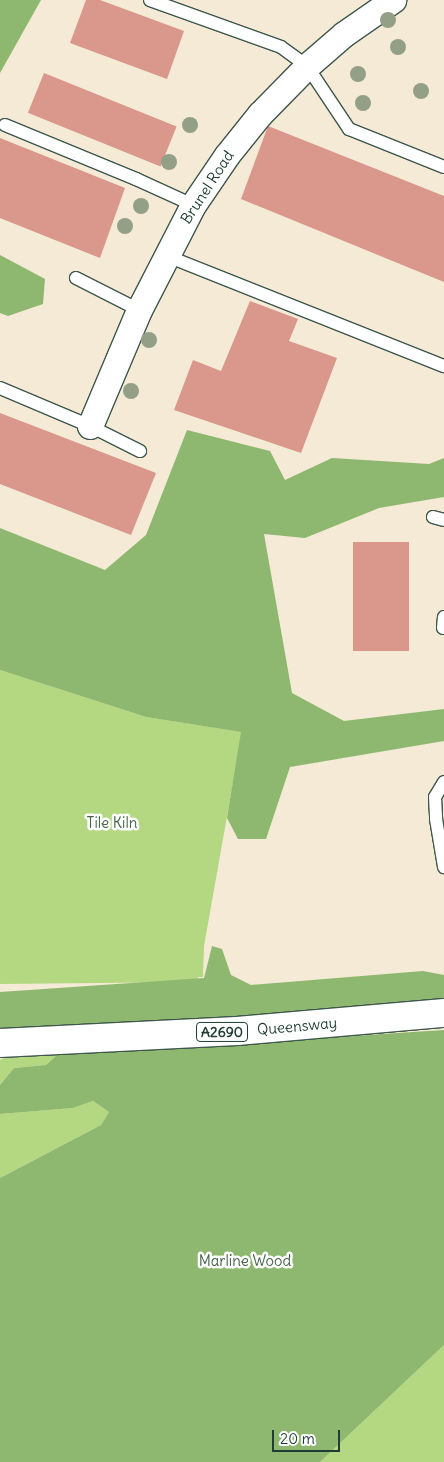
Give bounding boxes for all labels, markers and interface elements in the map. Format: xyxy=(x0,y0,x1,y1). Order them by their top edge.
street label: Brunel Road xyxy=(177,147,237,227)
park label: Tile Kiln xyxy=(87,814,137,832)
street label: Queensway xyxy=(256,1014,338,1038)
road number: A2690 xyxy=(196,1020,248,1044)
park label: Marline Wood xyxy=(199,1252,291,1270)
scale bar xyxy=(274,1420,342,1452)
text: 20 m xyxy=(280,1429,315,1448)

